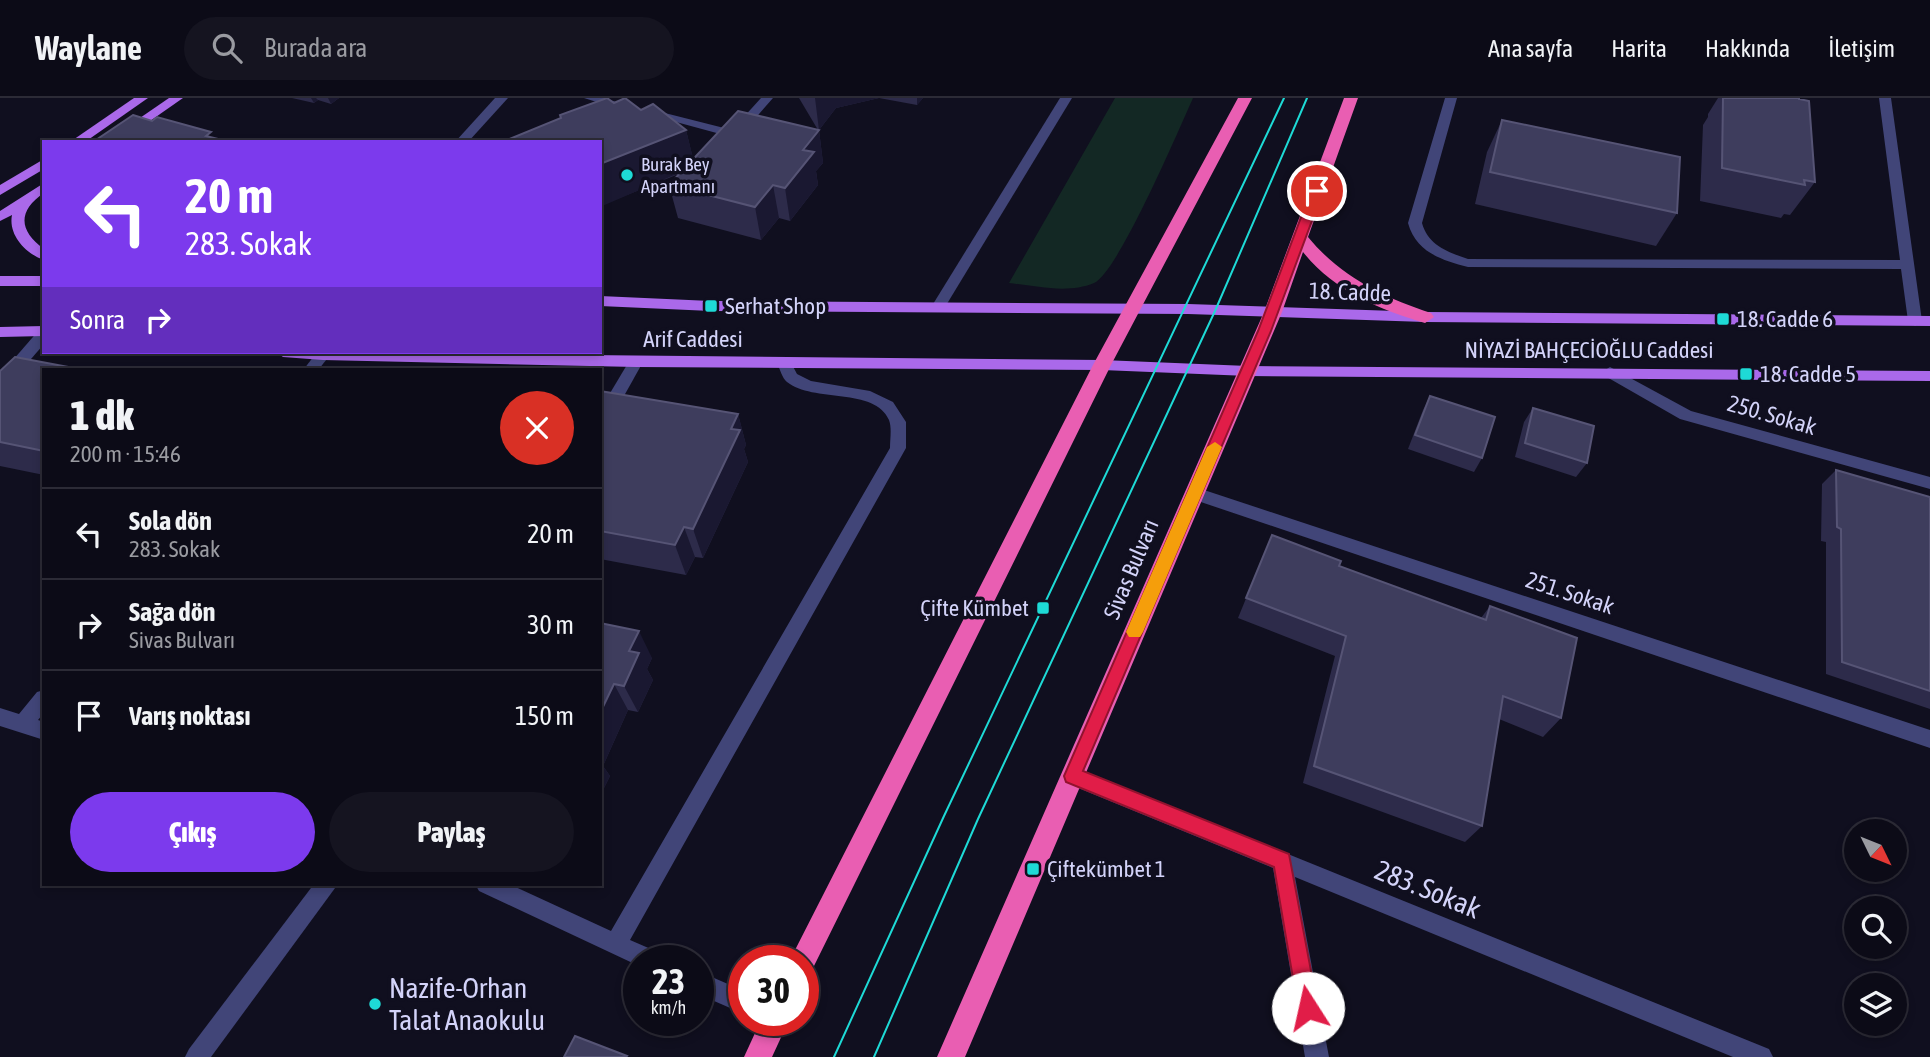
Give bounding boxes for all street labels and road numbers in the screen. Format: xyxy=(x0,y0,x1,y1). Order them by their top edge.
street label: 18. Cadde xyxy=(1308,278,1392,306)
street label: Arif Caddesi xyxy=(643,326,743,352)
street label: NİYAZİ BAHÇECİOĞLU Caddesi xyxy=(1465,337,1714,363)
street label: 250. Sokak xyxy=(1725,390,1819,440)
street label: Sivas Bulvarı xyxy=(1098,515,1164,623)
street label: 251. Sokak xyxy=(1523,567,1617,619)
street label: 283. Sokak xyxy=(1371,853,1485,925)

